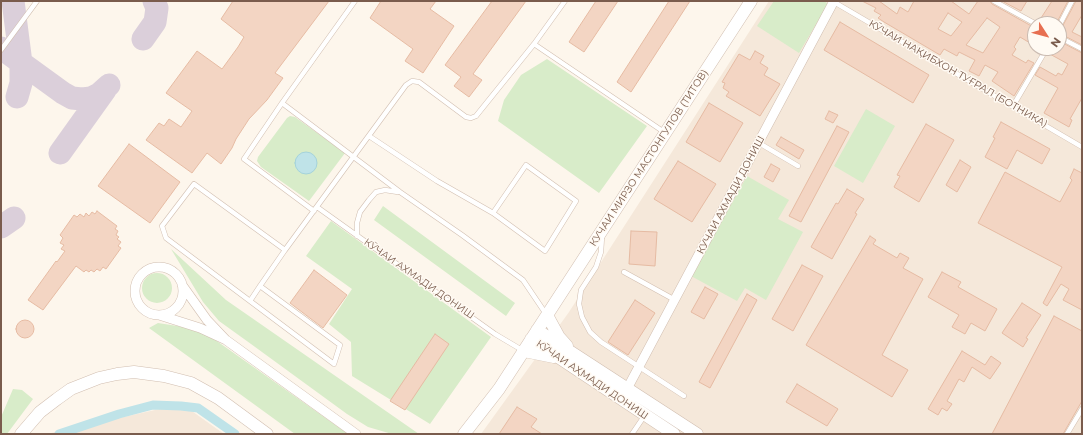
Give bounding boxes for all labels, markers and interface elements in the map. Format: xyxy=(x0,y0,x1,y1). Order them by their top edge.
north arrow xyxy=(1027,16,1067,56)
street label: КӮЧАИ НАҚИБХОН ТУҒРАЛ (БОТНИКА) xyxy=(866,18,1050,130)
text: N xyxy=(1048,35,1064,50)
street label: КУЧАИ МИРЗО МАСТОНГУЛОВ (ТИТОВ) xyxy=(587,67,711,249)
street label: КУЧАИ АХМАДИ ДОНИШ xyxy=(695,134,767,256)
street label: КӮЧАИ АХМАДИ ДОНИШ xyxy=(361,236,477,322)
street label: КӮЧАИ АҲМАДИ ДОНИШ xyxy=(534,338,650,422)

